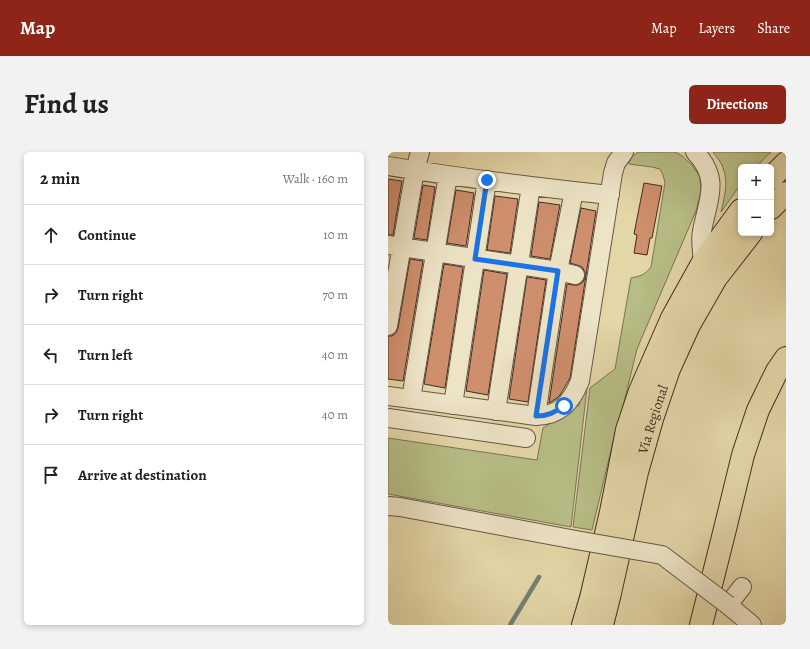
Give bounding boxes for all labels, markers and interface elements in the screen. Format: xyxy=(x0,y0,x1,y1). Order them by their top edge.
text: Map xyxy=(20,15,55,41)
text: Map xyxy=(651,19,677,38)
text: Layers xyxy=(699,19,735,38)
text: Share xyxy=(757,19,790,38)
text: Find us xyxy=(24,85,109,123)
button: Directions xyxy=(689,85,786,124)
map controls xyxy=(738,164,774,236)
button: + xyxy=(738,164,774,200)
text: 2 min xyxy=(40,167,80,190)
text: Walk · 160 m xyxy=(283,170,348,187)
route end xyxy=(478,171,496,189)
button: − xyxy=(738,200,774,236)
icon: ahead xyxy=(40,224,62,246)
text: Continue xyxy=(78,225,136,245)
text: 10 m xyxy=(323,226,348,243)
icon: right xyxy=(40,284,62,306)
text: Turn right xyxy=(78,285,143,305)
text: 70 m xyxy=(322,286,348,303)
icon: left xyxy=(40,344,62,366)
text: Turn left xyxy=(78,345,133,365)
text: 40 m xyxy=(322,346,348,363)
street label: Via Regional xyxy=(633,382,673,457)
route start xyxy=(555,397,573,415)
icon: right xyxy=(40,404,62,426)
text: Turn right xyxy=(78,405,143,425)
text: 40 m xyxy=(322,406,348,423)
icon: arrive xyxy=(40,464,62,486)
text: Arrive at destination xyxy=(78,465,207,485)

